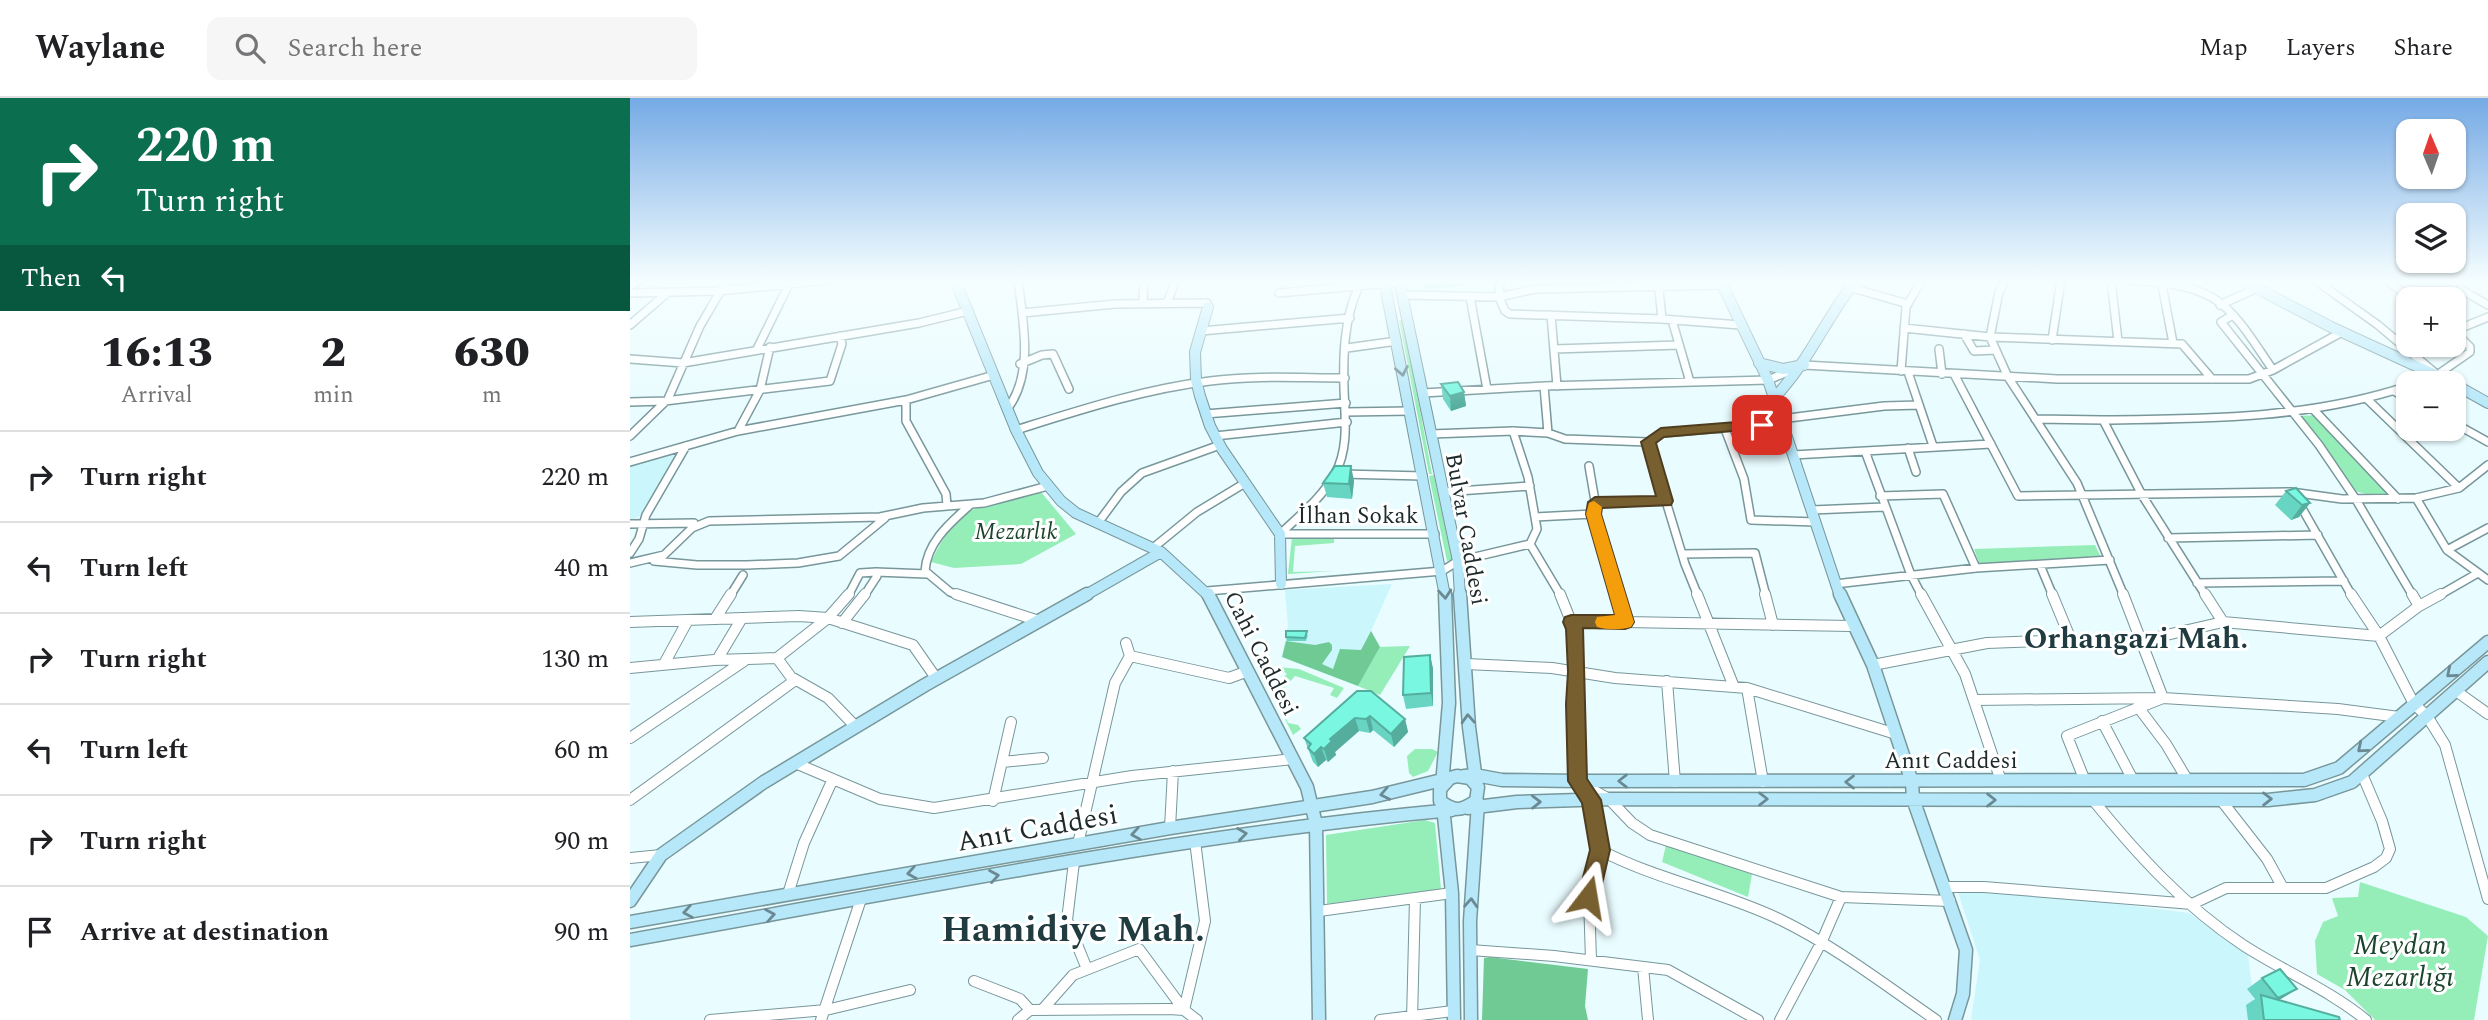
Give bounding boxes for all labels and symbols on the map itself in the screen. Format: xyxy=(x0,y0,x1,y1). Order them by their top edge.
north arrow xyxy=(2396,119,2466,189)
one-way arrow xyxy=(1394,365,1409,377)
pin xyxy=(1732,395,1792,455)
street label: Bulvar Caddesi xyxy=(1435,450,1496,608)
street label: İlhan Sokak xyxy=(1298,499,1419,534)
park label: Mezarlık xyxy=(975,515,1058,550)
street label: Cahi Caddesi xyxy=(1214,585,1307,722)
one-way arrow xyxy=(1437,589,1452,600)
district label: Orhangazi Mah. xyxy=(2024,616,2248,662)
one-way arrow xyxy=(2446,665,2459,677)
one-way arrow xyxy=(1461,713,1476,724)
one-way arrow xyxy=(2357,740,2370,752)
street label: Anıt Caddesi xyxy=(1884,744,2018,779)
one-way arrow xyxy=(1617,774,1628,789)
one-way arrow xyxy=(1844,774,1855,790)
one-way arrow xyxy=(1379,786,1391,801)
one-way arrow xyxy=(1758,791,1769,807)
one-way arrow xyxy=(1986,792,1996,808)
one-way arrow xyxy=(2262,792,2273,807)
street label: Anıt Caddesi xyxy=(953,793,1121,864)
one-way arrow xyxy=(1531,794,1542,809)
one-way arrow xyxy=(1130,826,1142,841)
one-way arrow xyxy=(1236,827,1248,842)
position arrow xyxy=(1551,860,1625,934)
one-way arrow xyxy=(906,865,918,880)
one-way arrow xyxy=(988,869,1000,884)
one-way arrow xyxy=(1464,897,1479,908)
district label: Hamidiye Mah. xyxy=(941,902,1205,958)
one-way arrow xyxy=(682,904,694,919)
one-way arrow xyxy=(764,908,775,923)
park label: Meydan Mezarlığı xyxy=(2346,924,2454,999)

